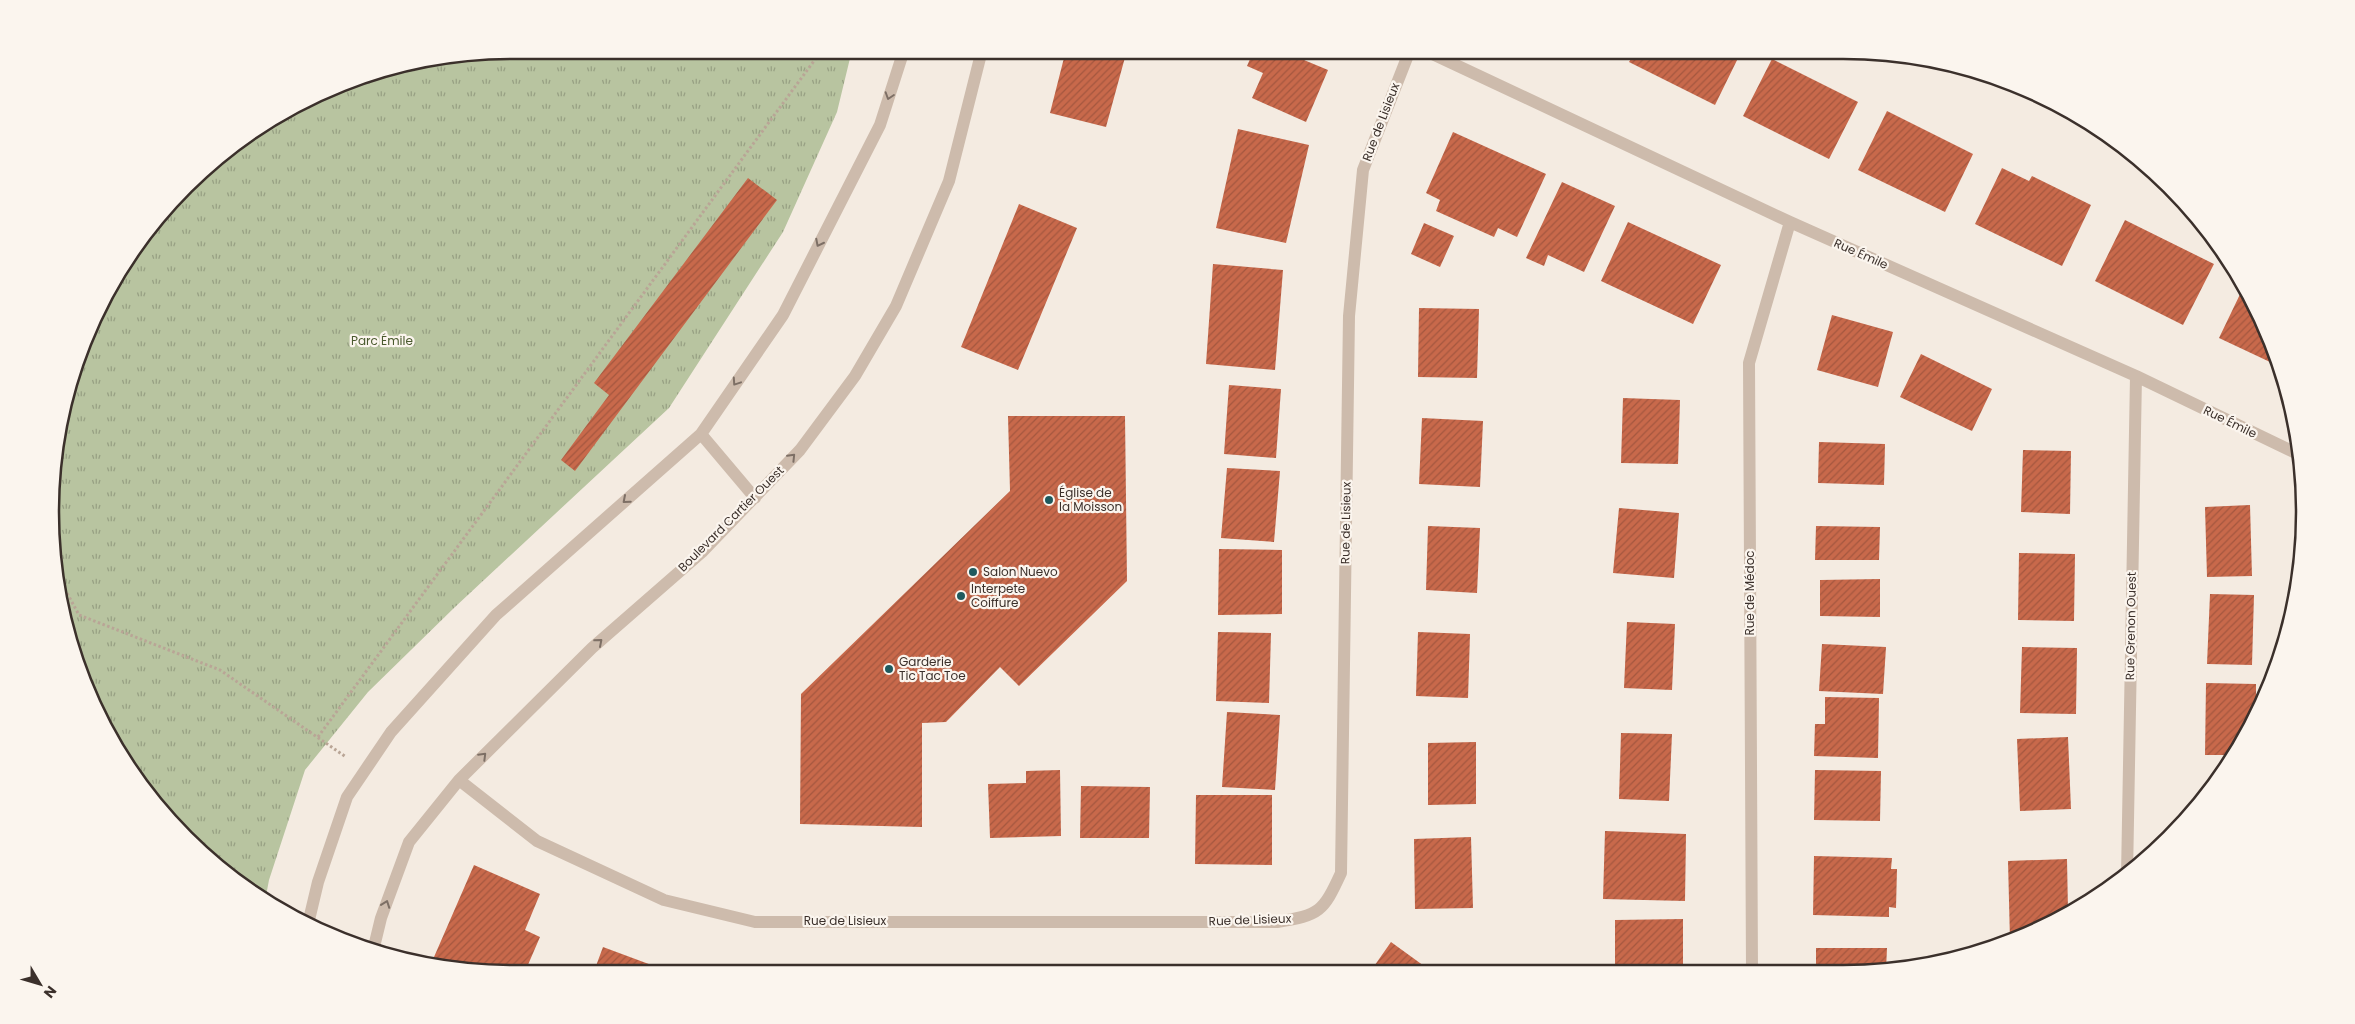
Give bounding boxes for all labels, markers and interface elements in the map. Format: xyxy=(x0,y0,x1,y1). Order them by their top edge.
street label: Rue de Lisieux xyxy=(1358,80,1403,163)
one-way arrow xyxy=(884,92,894,100)
street label: Rue Émile xyxy=(1831,234,1891,273)
one-way arrow xyxy=(815,238,825,247)
park label: Parc Émile xyxy=(351,332,413,349)
one-way arrow xyxy=(733,376,742,386)
street label: Rue Émile xyxy=(2201,401,2260,442)
one-way arrow xyxy=(786,454,795,463)
street label: Boulevard Cartier Ouest xyxy=(674,462,787,575)
street label: Rue de Lisieux xyxy=(1336,481,1355,564)
place label: Église de la Moisson xyxy=(1059,484,1122,515)
one-way arrow xyxy=(623,494,632,503)
marker: Église de la Moisson xyxy=(1043,494,1055,506)
street label: Rue de Médoc xyxy=(1741,550,1758,636)
place label: Salon Nuevo xyxy=(983,563,1058,580)
marker: Salon Nuevo xyxy=(967,566,979,578)
street label: Rue Grenon Ouest xyxy=(2121,572,2140,680)
place label: Interpete Coiffure xyxy=(971,580,1025,611)
marker: Interpete Coiffure xyxy=(955,590,967,602)
one-way arrow xyxy=(593,638,602,647)
place label: Garderie Tic Tac Toe xyxy=(899,653,966,684)
marker: Garderie Tic Tac Toe xyxy=(883,663,895,675)
one-way arrow xyxy=(477,753,486,762)
one-way arrow xyxy=(380,900,390,909)
street label: Rue de Lisieux xyxy=(1208,910,1292,929)
street label: Rue de Lisieux xyxy=(804,912,887,929)
north arrow xyxy=(15,959,65,1009)
text: N xyxy=(39,982,61,1002)

